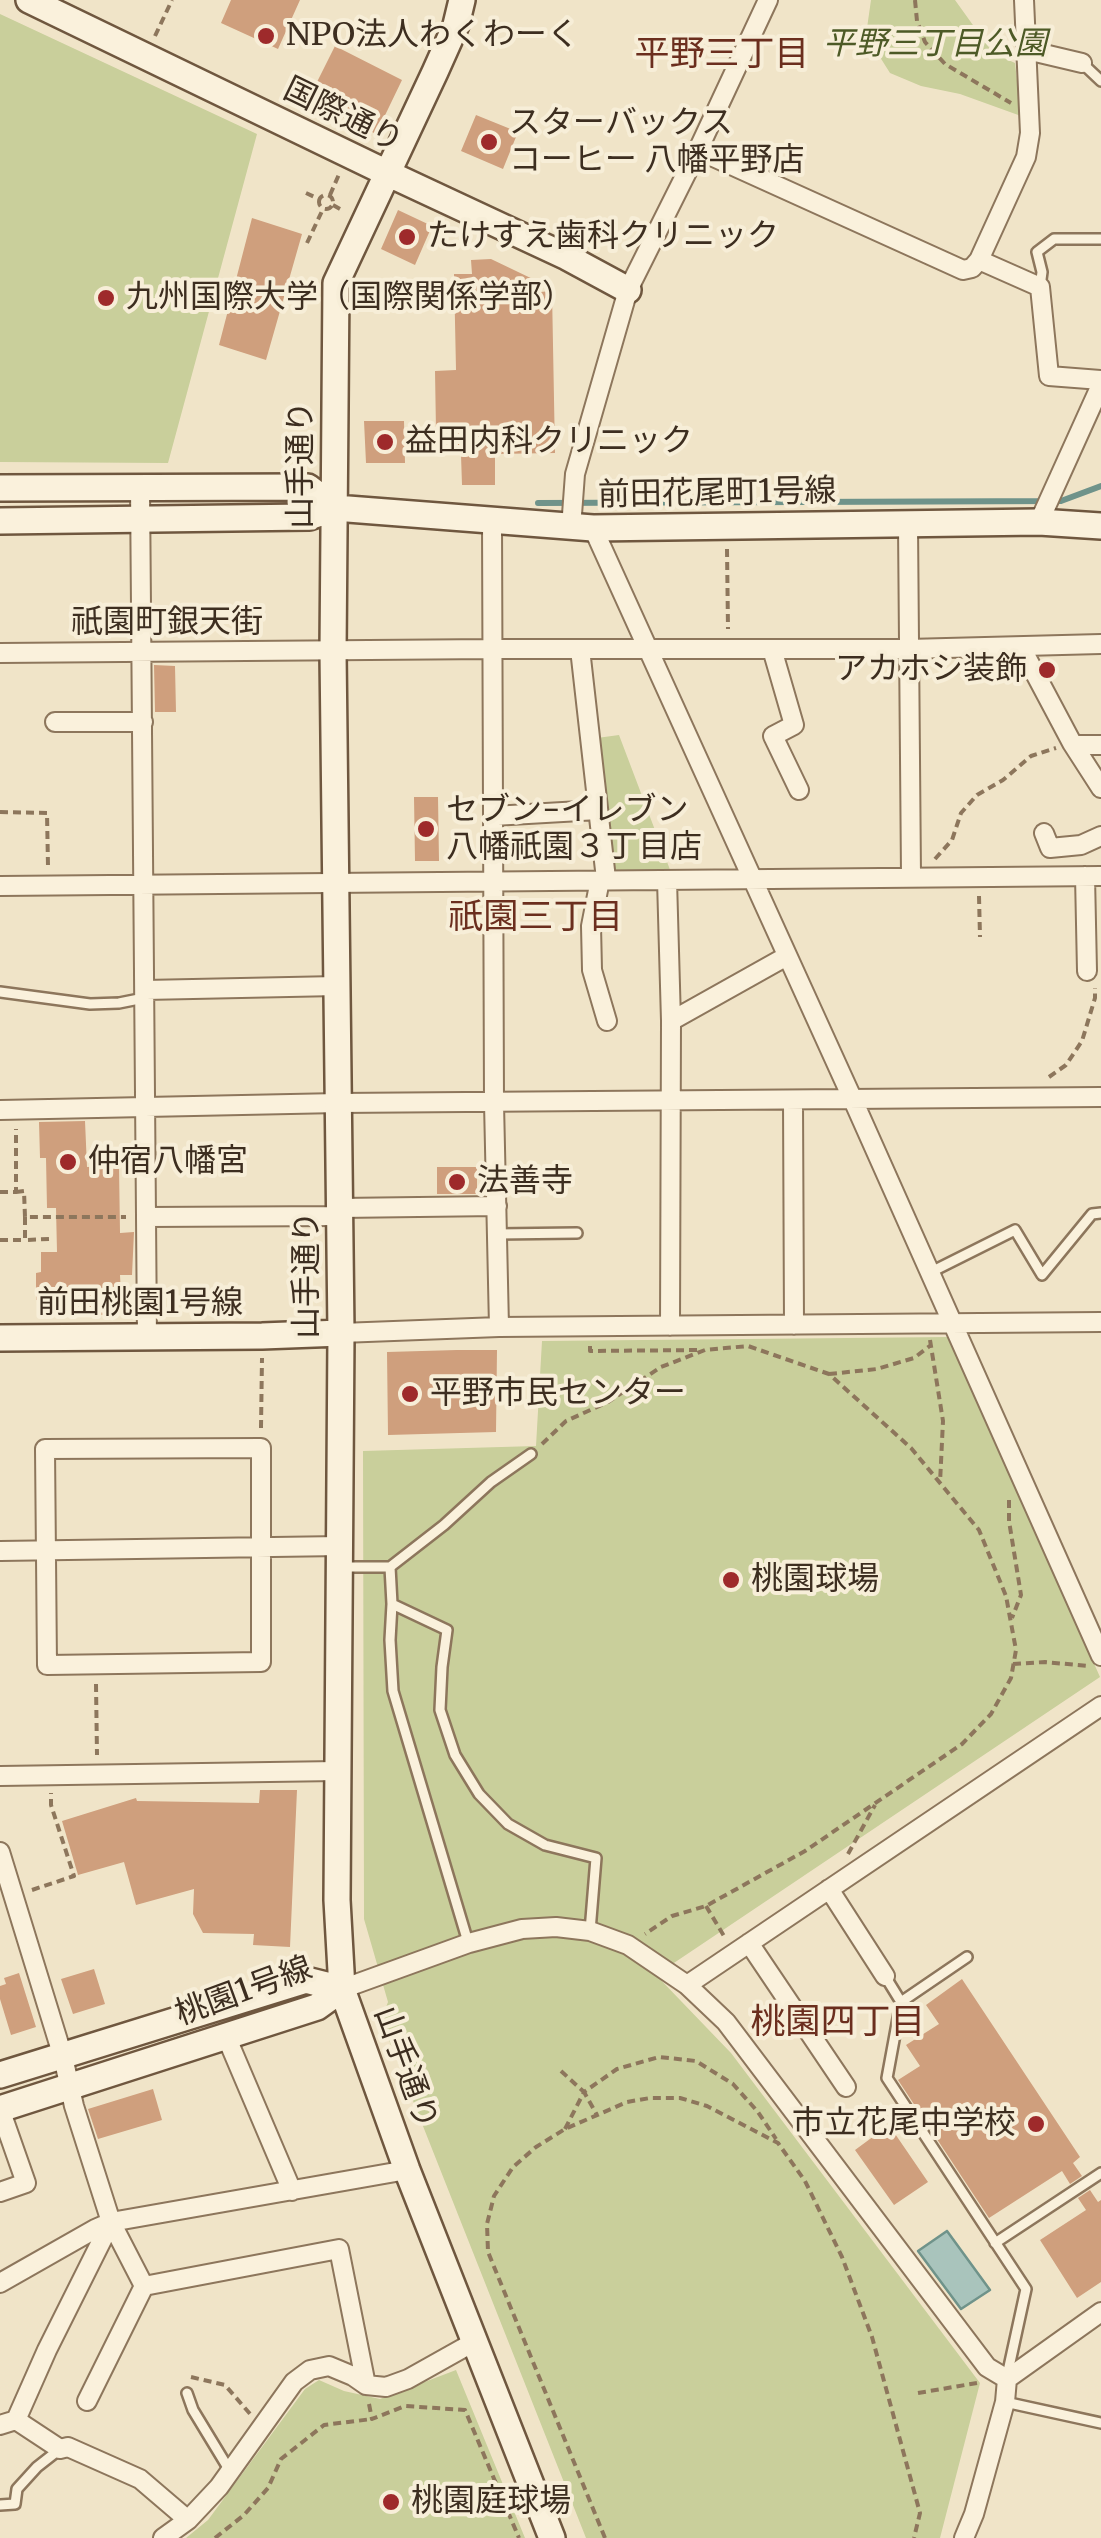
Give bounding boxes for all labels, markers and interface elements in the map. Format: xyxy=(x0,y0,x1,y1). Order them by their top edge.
place label: NPO法人わくわーく xyxy=(286,17,579,55)
marker: NPO法人わくわーく xyxy=(255,25,277,47)
park label: 平野三丁目公園 xyxy=(823,26,1047,64)
district label: 平野三丁目 xyxy=(635,34,809,76)
street label: 国際通り xyxy=(277,71,409,161)
place label: スターバックス コーヒー 八幡平野店 xyxy=(509,105,805,180)
marker: スターバックス コーヒー 八幡平野店 xyxy=(478,131,500,153)
place label: たけすえ歯科クリニック xyxy=(427,218,779,256)
marker: たけすえ歯科クリニック xyxy=(396,226,418,248)
place label: 九州国際大学（国際関係学部） xyxy=(126,279,574,317)
marker: 九州国際大学（国際関係学部） xyxy=(95,287,117,309)
street label: 山手通り xyxy=(283,401,321,529)
place label: 益田内科クリニック xyxy=(405,423,693,461)
marker: 益田内科クリニック xyxy=(374,431,396,453)
street label: 前田花尾町1号線 xyxy=(597,473,837,515)
street label: 祇園町銀天街 xyxy=(71,604,263,642)
place label: アカホシ装飾 xyxy=(835,651,1027,689)
marker: アカホシ装飾 xyxy=(1036,659,1058,681)
place label: セブン-イレブン 八幡祇園３丁目店 xyxy=(446,792,702,867)
marker: セブン-イレブン 八幡祇園３丁目店 xyxy=(415,818,437,840)
district label: 祇園三丁目 xyxy=(449,897,623,939)
place label: 仲宿八幡宮 xyxy=(88,1143,248,1181)
marker: 仲宿八幡宮 xyxy=(57,1151,79,1173)
place label: 法善寺 xyxy=(477,1163,573,1201)
marker: 法善寺 xyxy=(446,1171,468,1193)
street label: 山手通り xyxy=(289,1211,327,1339)
street label: 前田桃園1号線 xyxy=(37,1285,243,1323)
place label: 平野市民センター xyxy=(430,1375,686,1413)
marker: 平野市民センター xyxy=(399,1383,421,1405)
place label: 桃園球場 xyxy=(751,1561,879,1599)
marker: 桃園球場 xyxy=(720,1569,742,1591)
street label: 桃園1号線 xyxy=(170,1950,318,2034)
street label: 山手通り xyxy=(365,2001,445,2135)
district label: 桃園四丁目 xyxy=(751,2002,925,2044)
place label: 市立花尾中学校 xyxy=(792,2105,1016,2143)
marker: 市立花尾中学校 xyxy=(1025,2113,1047,2135)
place label: 桃園庭球場 xyxy=(411,2483,571,2521)
marker: 桃園庭球場 xyxy=(380,2491,402,2513)

